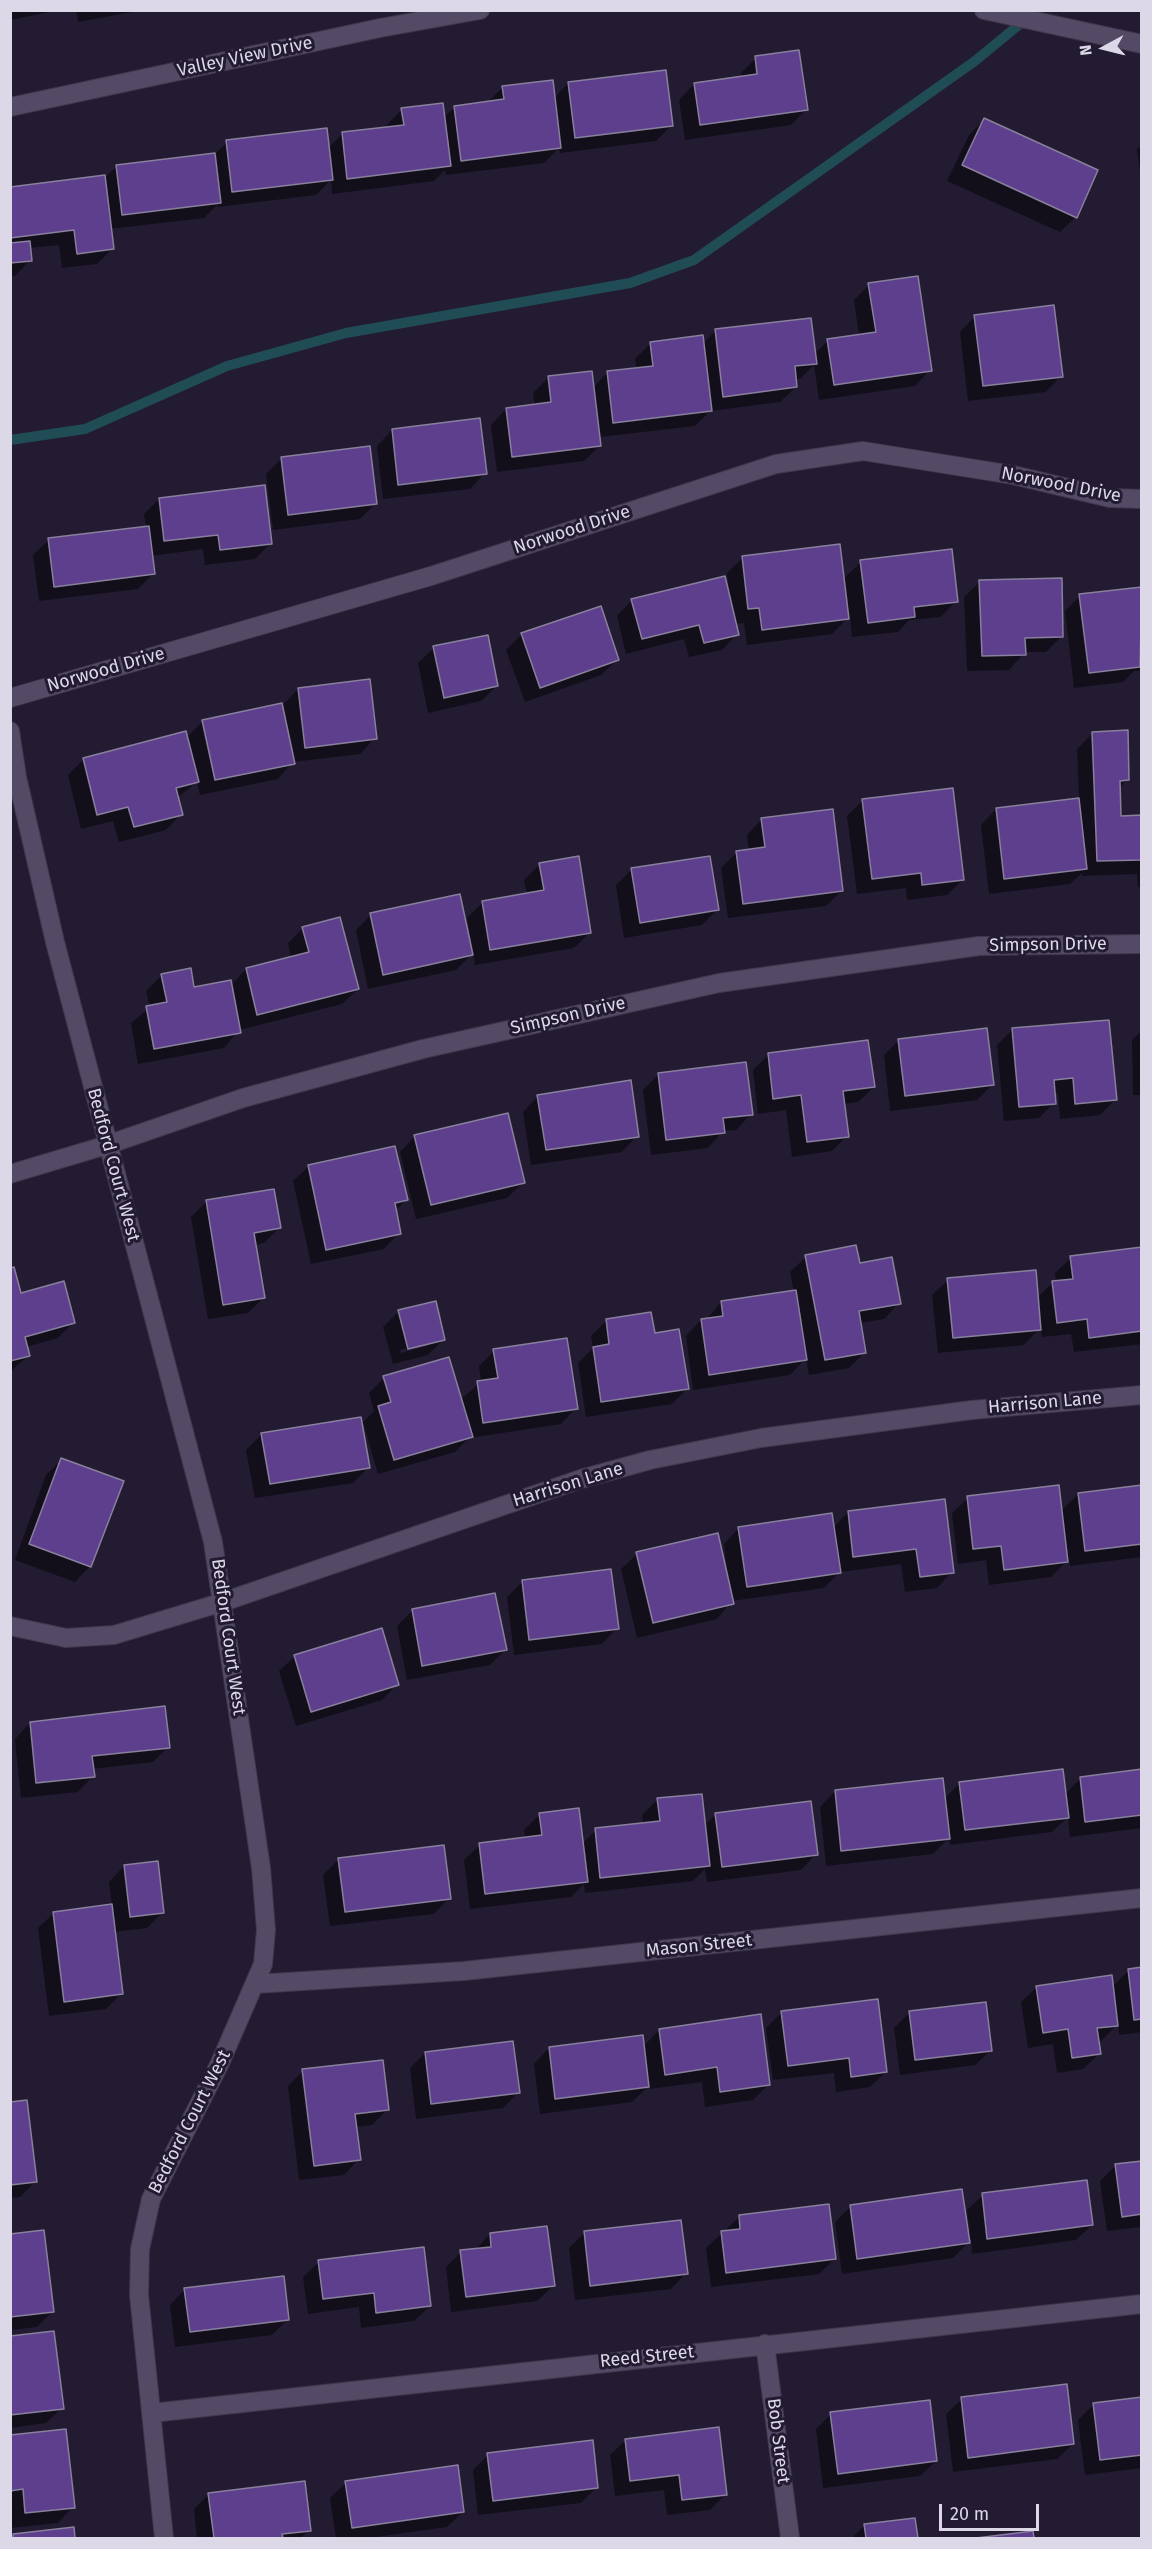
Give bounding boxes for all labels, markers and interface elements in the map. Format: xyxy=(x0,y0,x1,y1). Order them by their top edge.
north arrow xyxy=(1074,18,1134,78)
street label: Valley View Drive xyxy=(176,32,314,82)
text: N xyxy=(1076,44,1096,57)
street label: Norwood Drive xyxy=(999,463,1123,507)
street label: Norwood Drive xyxy=(511,501,633,559)
street label: Norwood Drive xyxy=(45,643,167,697)
street label: Simpson Drive xyxy=(989,933,1107,957)
street label: Simpson Drive xyxy=(508,992,628,1040)
street label: Bedford Court West xyxy=(82,1086,144,1244)
street label: Harrison Lane xyxy=(987,1387,1103,1419)
street label: Harrison Lane xyxy=(510,1458,626,1512)
street label: Bedford Court West xyxy=(206,1557,250,1717)
street label: Mason Street xyxy=(645,1930,753,1962)
street label: Bedford Court West xyxy=(144,2047,236,2197)
street label: Reed Street xyxy=(599,2341,695,2373)
street label: Bob Street xyxy=(762,2397,794,2485)
scale bar xyxy=(942,2492,1042,2530)
text: 20 m xyxy=(950,2503,989,2525)

